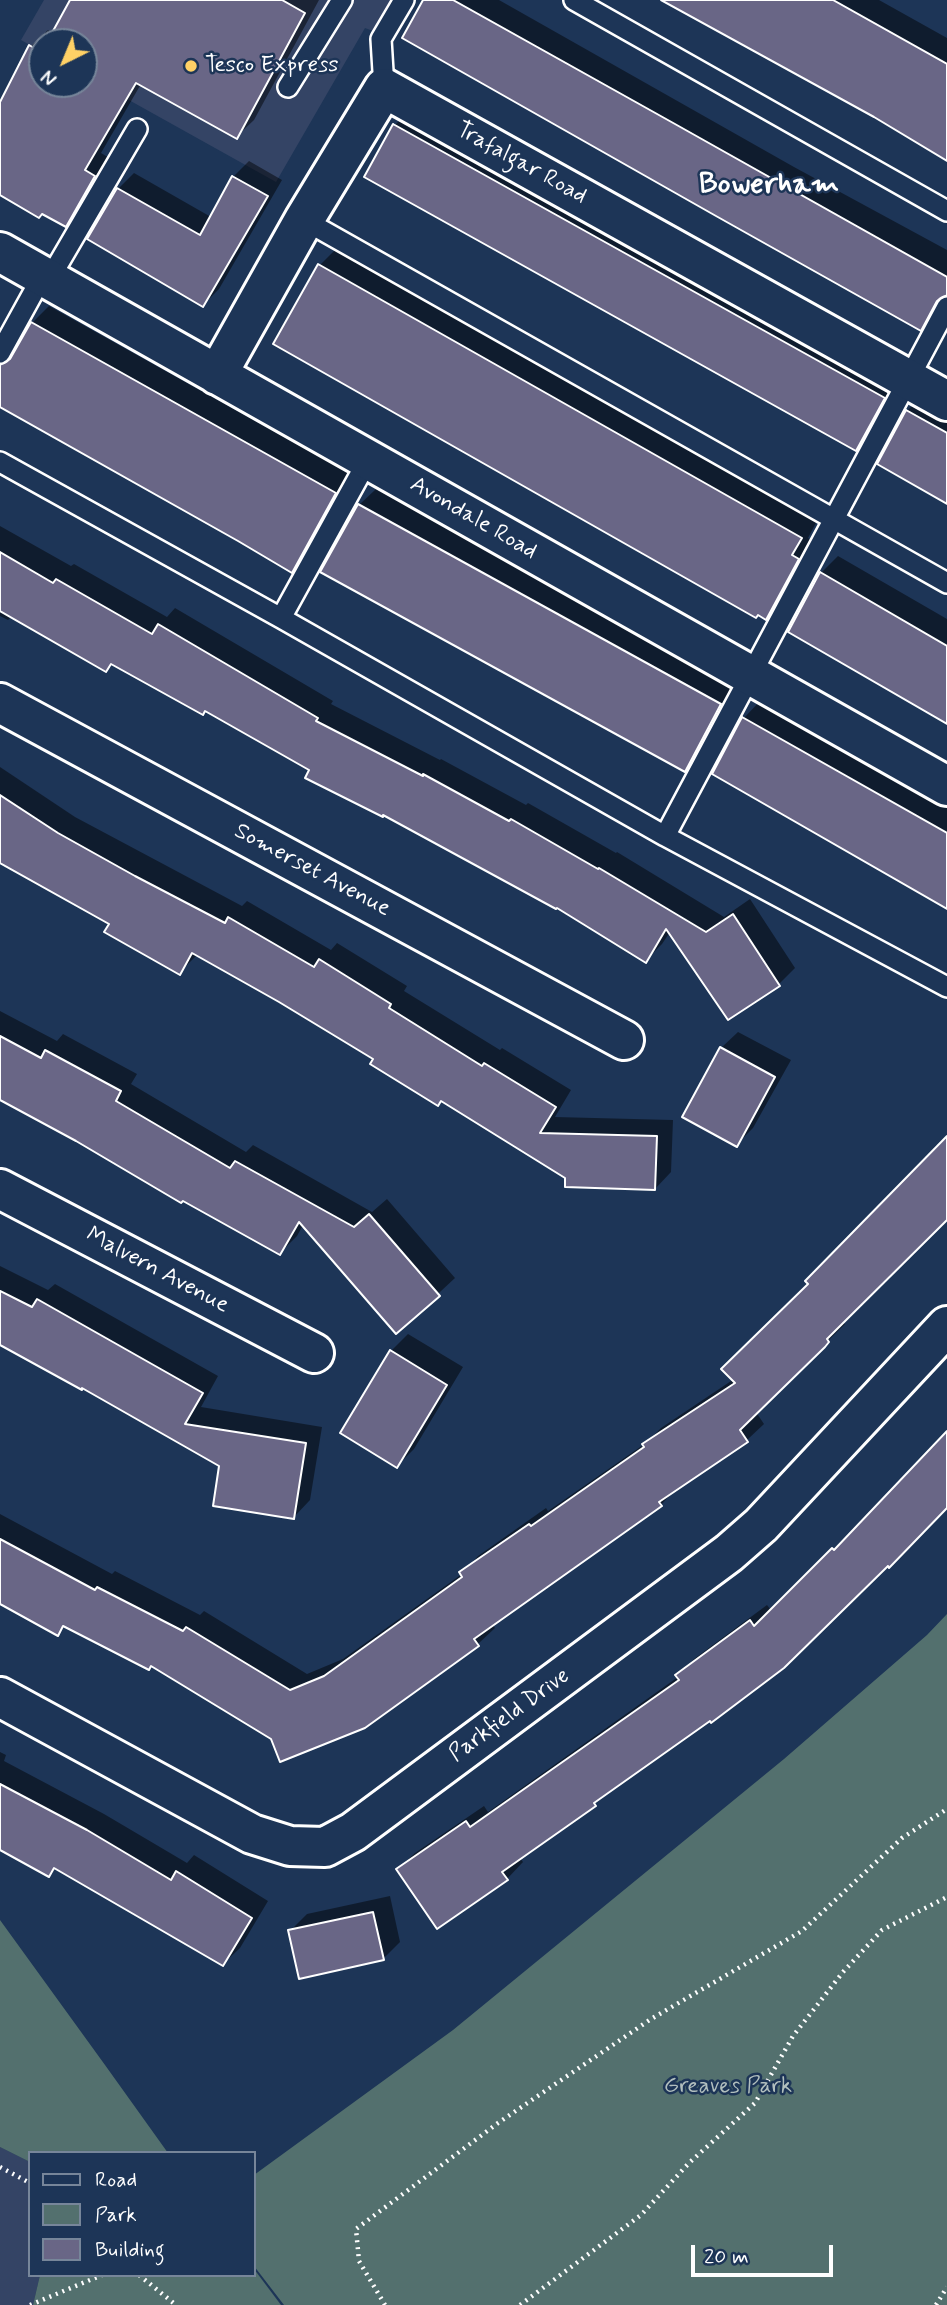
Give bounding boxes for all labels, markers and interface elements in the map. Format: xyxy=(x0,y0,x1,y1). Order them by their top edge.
north arrow xyxy=(28,28,98,98)
place label: Tesco Express xyxy=(205,52,339,80)
marker: Tesco Express xyxy=(183,58,199,74)
text: N xyxy=(37,64,63,91)
street label: Trafalgar Road xyxy=(451,117,591,211)
district label: Bowerham xyxy=(699,168,839,204)
street label: Avondale Road xyxy=(405,472,541,566)
street label: Somerset Avenue xyxy=(229,818,395,924)
street label: Malvern Avenue xyxy=(81,1222,233,1320)
street label: Parkfield Drive xyxy=(444,1663,576,1769)
park label: Greaves Park xyxy=(664,2073,792,2101)
legend xyxy=(28,2151,256,2277)
text: Road xyxy=(95,2166,137,2194)
text: Park xyxy=(95,2201,137,2229)
scale bar xyxy=(695,2232,837,2276)
text: Building xyxy=(95,2236,165,2264)
text: 20 m xyxy=(704,2243,749,2271)

